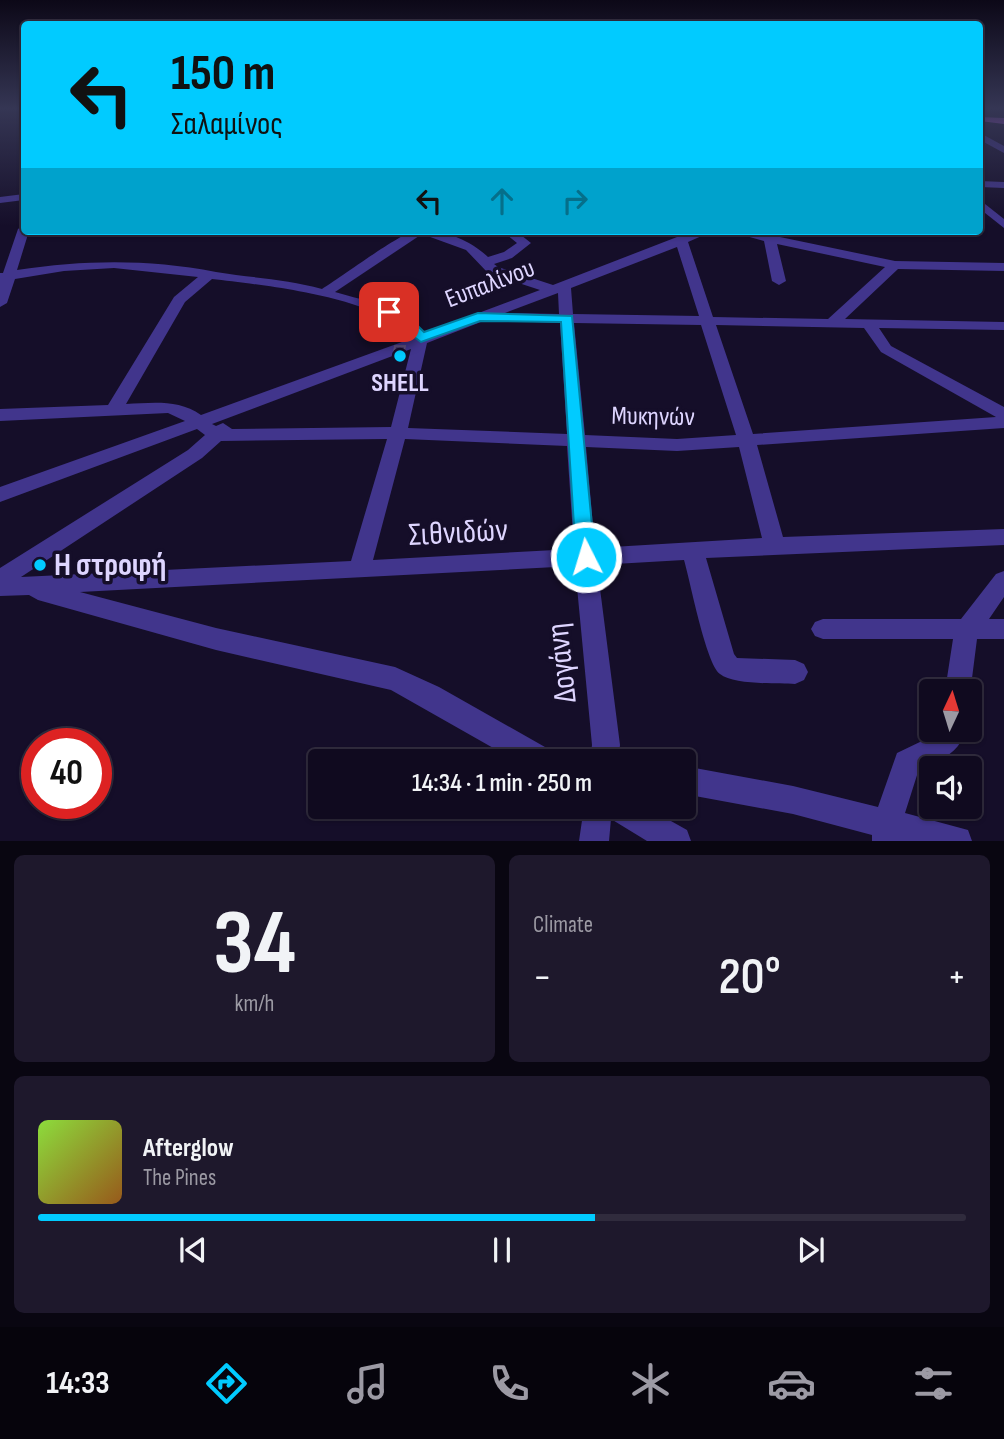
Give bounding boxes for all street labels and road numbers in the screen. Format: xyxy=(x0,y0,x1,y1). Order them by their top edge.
street label: Ευπαλίνου xyxy=(441,253,539,315)
street label: Μυκηνών xyxy=(611,401,695,433)
street label: Σιθνιδών xyxy=(407,511,509,555)
street label: Δογάνη xyxy=(538,621,586,705)

